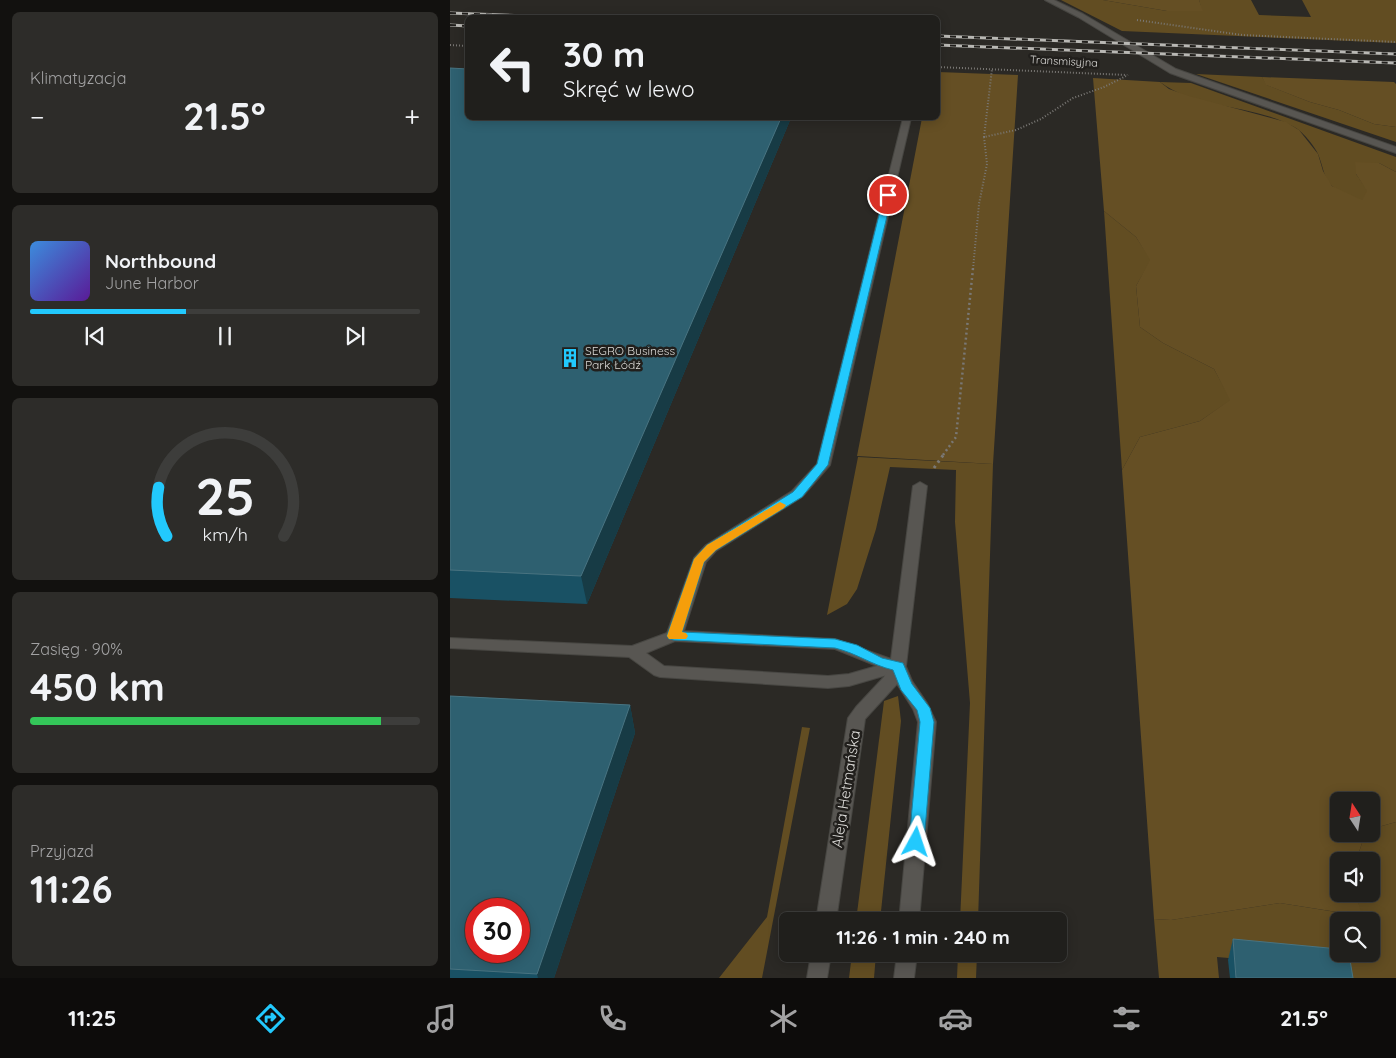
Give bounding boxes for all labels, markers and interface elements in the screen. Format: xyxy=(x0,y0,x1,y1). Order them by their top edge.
text: 30 m xyxy=(563,32,645,76)
icon: left xyxy=(480,35,545,100)
street label: Transmisyjna xyxy=(1030,52,1098,70)
text: Klimatyzacja xyxy=(30,68,126,88)
text: Skręć w lewo xyxy=(563,75,695,103)
text: 21.5° xyxy=(183,92,266,140)
text: − xyxy=(30,99,45,134)
text: + xyxy=(404,99,420,134)
pin xyxy=(867,174,909,216)
icon: arrive xyxy=(874,181,902,209)
text: Northbound xyxy=(105,249,216,273)
text: June Harbor xyxy=(105,273,199,293)
icon: previous xyxy=(81,322,109,350)
icon: pause xyxy=(211,322,239,350)
icon: next xyxy=(341,322,369,350)
place label: SEGRO Business Park Łódź xyxy=(585,343,675,372)
building icon: SEGRO Business Park Łódź xyxy=(559,347,581,369)
text: 25 xyxy=(195,463,255,528)
text: km/h xyxy=(202,523,248,545)
text: Zasięg · 90% xyxy=(30,639,123,659)
text: 450 km xyxy=(30,663,165,711)
street label: Aleja Hetmańska xyxy=(827,729,864,849)
north arrow xyxy=(1330,792,1380,842)
map controls xyxy=(1330,792,1380,962)
position arrow xyxy=(889,815,941,867)
text: Przyjazd xyxy=(30,841,94,861)
button: sound xyxy=(1330,852,1380,902)
text: 11:26 xyxy=(30,865,113,913)
speed limit sign: 30 xyxy=(465,898,530,963)
button: search xyxy=(1330,912,1380,962)
text: 11:26 · 1 min · 240 m xyxy=(836,925,1010,949)
icon: directions xyxy=(253,1001,288,1036)
icon: music xyxy=(424,1001,459,1036)
icon: phone xyxy=(595,1001,630,1036)
icon: climate xyxy=(766,1001,801,1036)
icon: car xyxy=(938,1001,973,1036)
icon: filters xyxy=(1109,1001,1144,1036)
text: 11:25 xyxy=(68,1004,116,1032)
text: 21.5° xyxy=(1280,1004,1328,1032)

